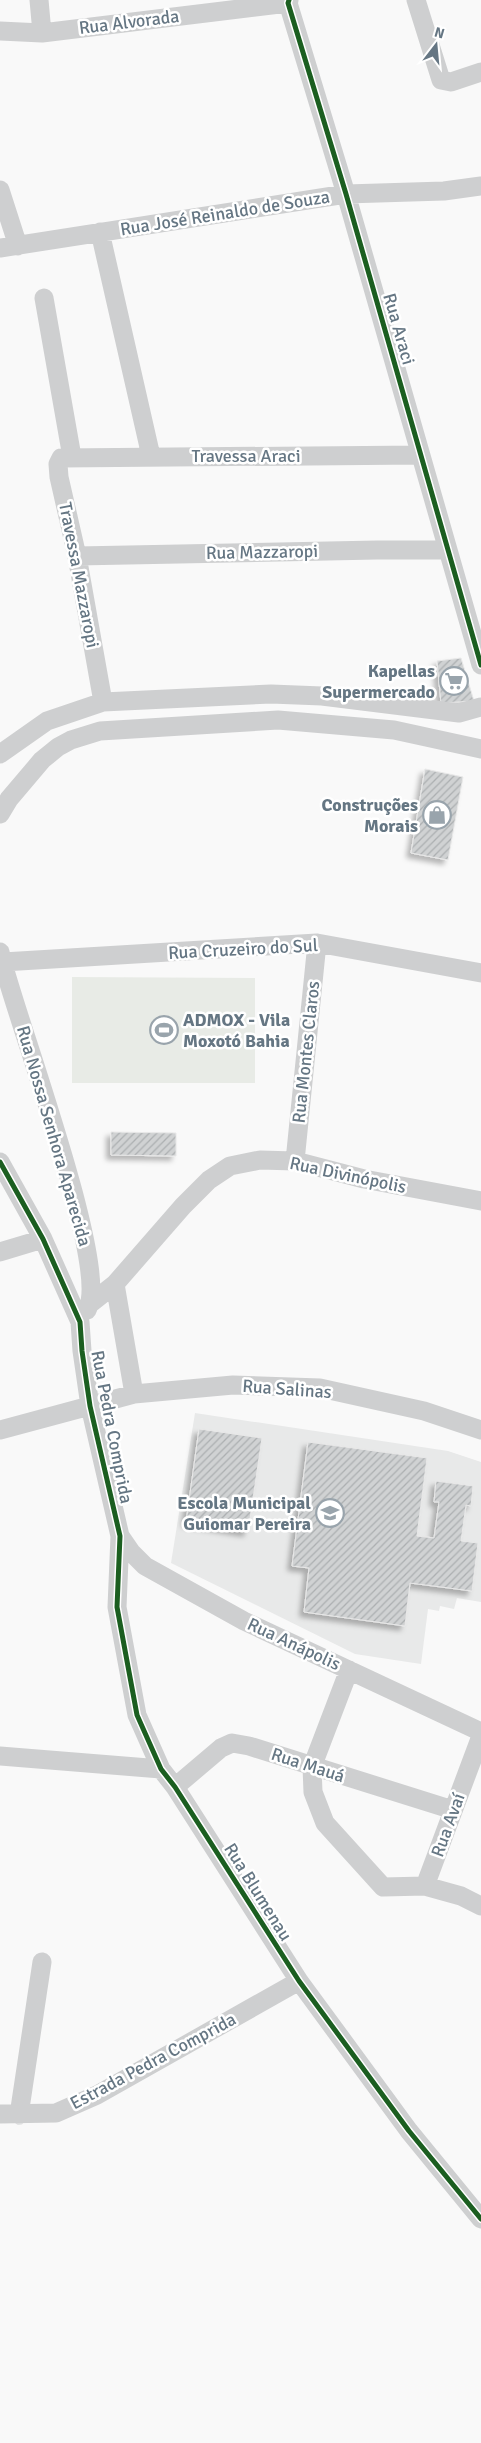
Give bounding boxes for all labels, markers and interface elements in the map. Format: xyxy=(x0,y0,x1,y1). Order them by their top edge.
street label: Rua Alvorada xyxy=(78,5,180,39)
north arrow xyxy=(411,20,461,70)
text: N xyxy=(432,23,446,42)
street label: Rua José Reinaldo de Souza xyxy=(119,186,331,240)
street label: Rua Araci xyxy=(378,291,420,367)
street label: Travessa Araci xyxy=(191,445,301,467)
street label: Travessa Mazzaropi xyxy=(54,500,104,650)
street label: Rua Mazzaropi xyxy=(206,540,318,564)
place label: Kapellas Supermercado xyxy=(322,660,435,703)
supermarket icon: Kapellas Supermercado xyxy=(439,666,469,696)
place label: Construções Morais xyxy=(321,794,418,837)
shop icon: Construções Morais xyxy=(422,800,452,830)
street label: Rua Cruzeiro do Sul xyxy=(168,934,318,964)
street label: Rua Montes Claros xyxy=(288,980,324,1124)
place label: ADMOX - Vila Moxotó Bahia xyxy=(183,1009,290,1052)
sports icon: ADMOX - Vila Moxotó Bahia xyxy=(149,1015,179,1045)
street label: Rua Nossa Senhora Aparecida xyxy=(12,1023,96,1249)
street label: Rua Divinópolis xyxy=(288,1152,408,1198)
street label: Rua Pedra Comprida xyxy=(86,1349,138,1505)
street label: Rua Salinas xyxy=(242,1375,332,1403)
place label: Escola Municipal Guiomar Pereira xyxy=(177,1492,311,1535)
school or university icon: Escola Municipal Guiomar Pereira xyxy=(315,1498,345,1528)
street label: Rua Anápolis xyxy=(244,1613,344,1675)
street label: Rua Mauá xyxy=(268,1743,348,1787)
street label: Rua Avaí xyxy=(426,1790,470,1860)
street label: Rua Blumenau xyxy=(219,1839,297,1945)
street label: Estrada Pedra Comprida xyxy=(66,2008,240,2114)

